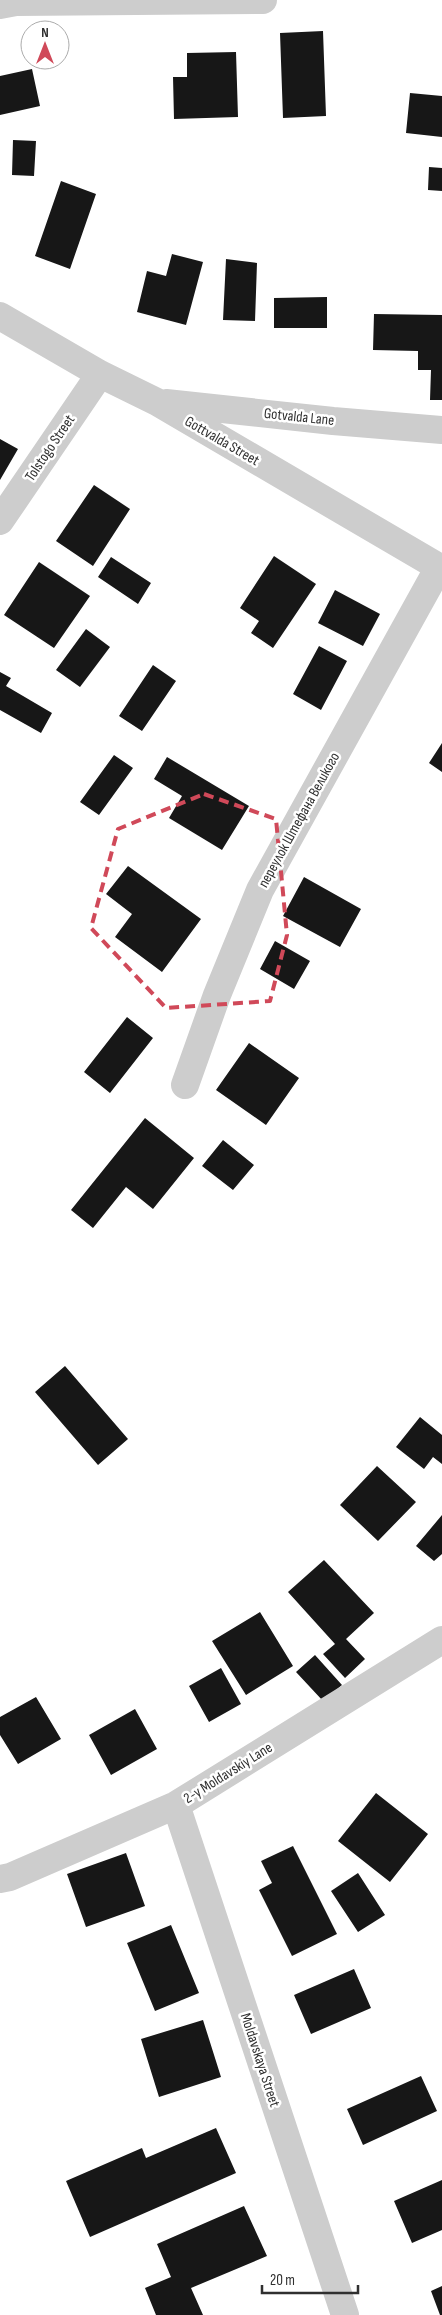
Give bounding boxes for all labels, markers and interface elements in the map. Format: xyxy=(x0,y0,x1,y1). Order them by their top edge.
north arrow xyxy=(20,20,70,70)
text: N xyxy=(41,24,49,41)
street label: Gotvalda Lane xyxy=(263,404,335,430)
street label: Tolstogo Street xyxy=(21,411,79,485)
street label: Gottvalda Street xyxy=(181,412,263,470)
street label: переулок Штефана Великого xyxy=(254,749,344,891)
street label: 2-y Moldavskiy Lane xyxy=(180,1738,276,1808)
street label: Moldavskaya Street xyxy=(236,2011,284,2110)
scale bar xyxy=(262,2262,358,2294)
text: 20 m xyxy=(270,2271,295,2290)

